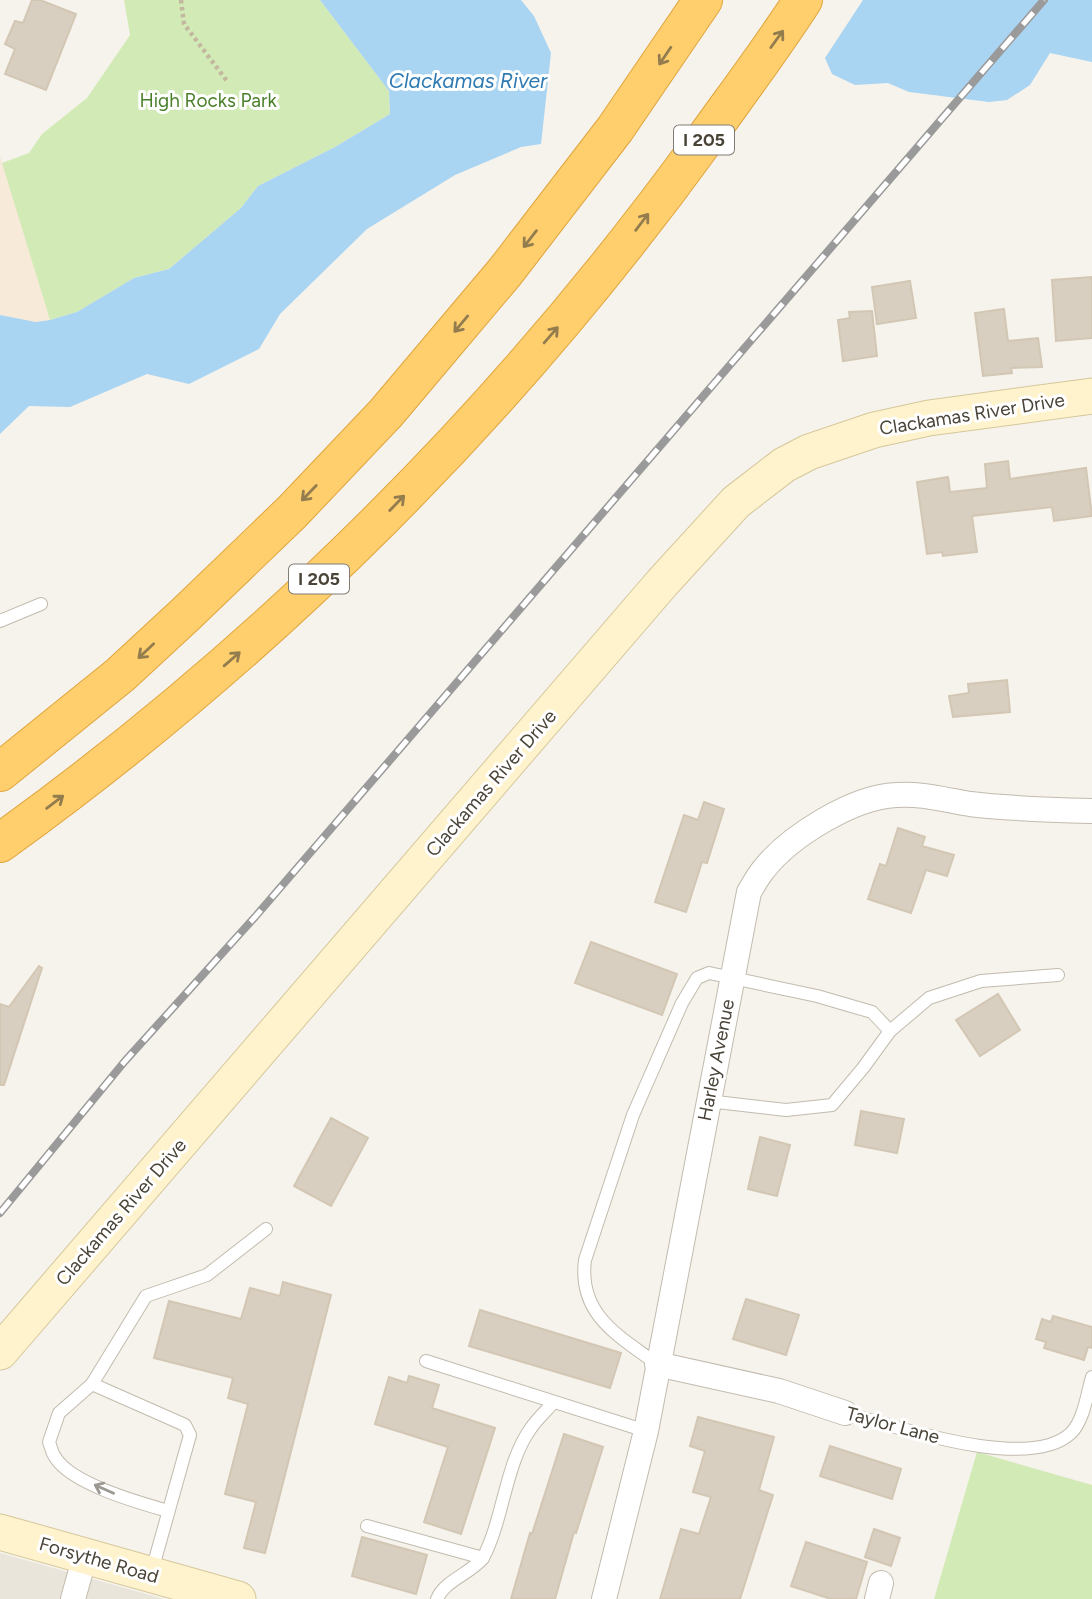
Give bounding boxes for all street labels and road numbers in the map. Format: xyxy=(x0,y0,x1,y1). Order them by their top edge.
road number: I 205 xyxy=(674,125,734,154)
street label: Clackamas River Drive xyxy=(878,388,1066,440)
road number: I 205 xyxy=(289,564,349,594)
street label: Clackamas River Drive xyxy=(421,705,561,861)
street label: Harley Avenue xyxy=(693,997,739,1123)
street label: Clackamas River Drive xyxy=(51,1134,191,1290)
street label: Taylor Lane xyxy=(844,1402,942,1448)
street label: Forsythe Road xyxy=(37,1532,161,1588)

